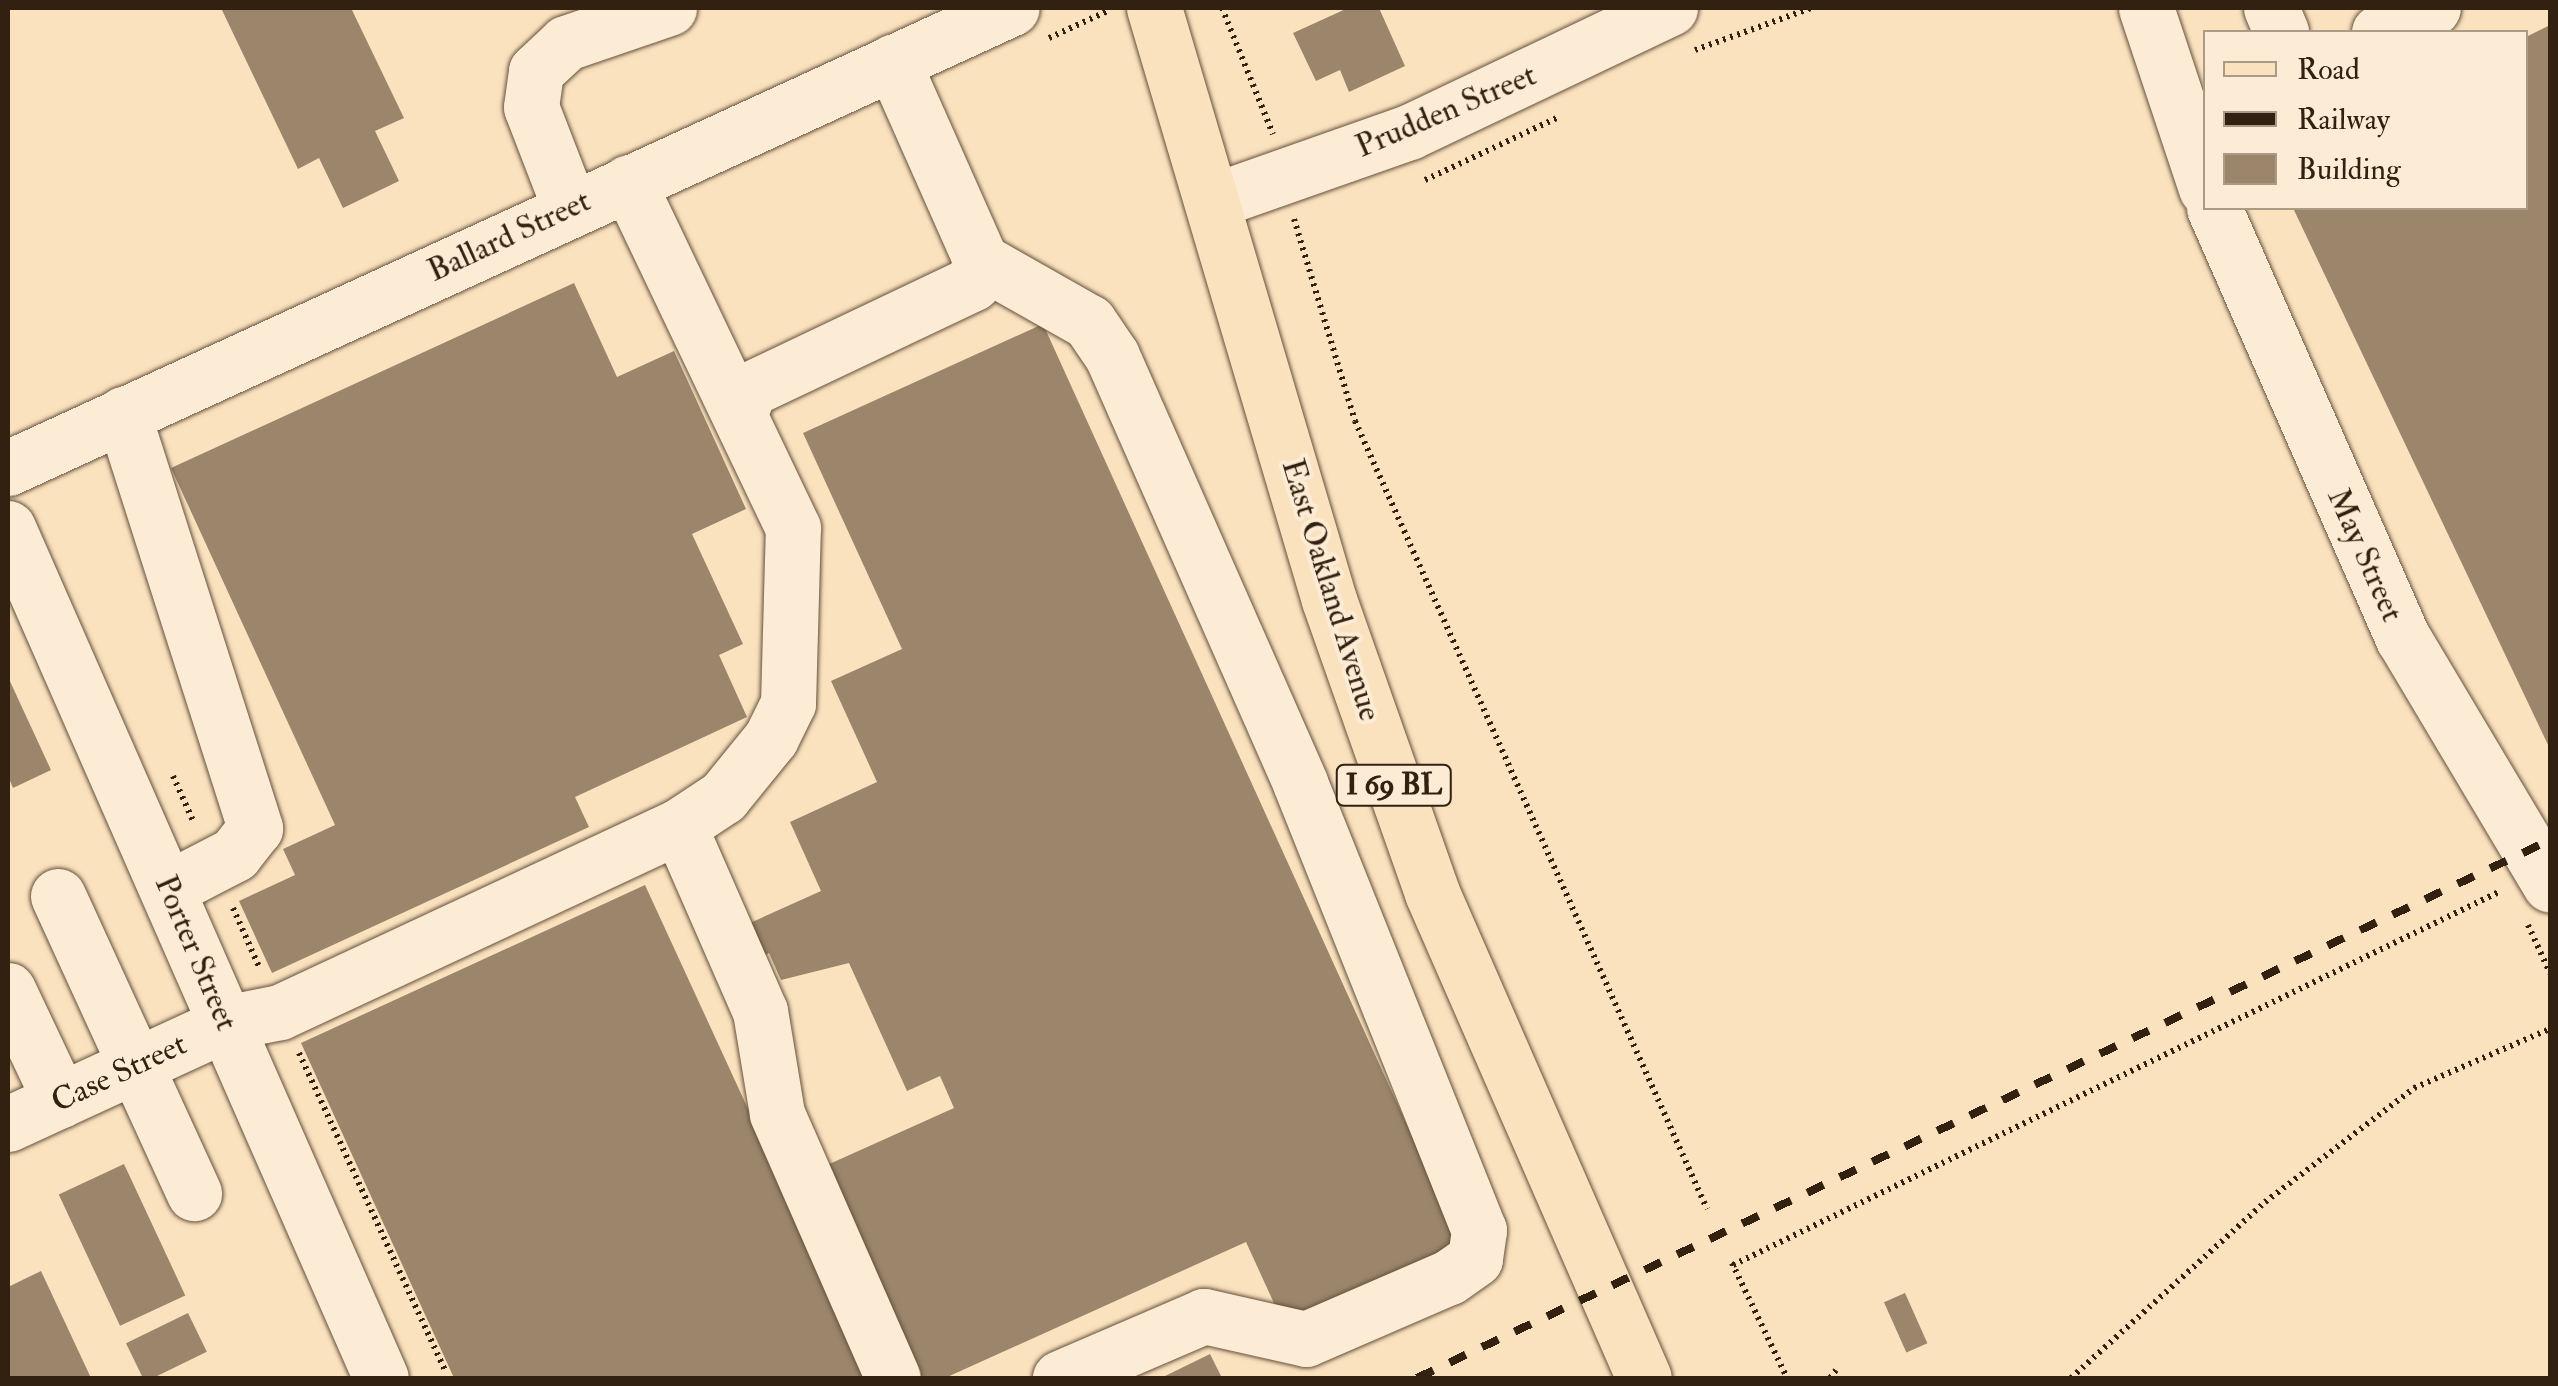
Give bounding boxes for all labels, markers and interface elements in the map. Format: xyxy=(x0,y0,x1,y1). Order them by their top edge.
legend xyxy=(2203,30,2528,210)
text: Road xyxy=(2297,51,2360,88)
street label: Prudden Street xyxy=(1350,56,1542,166)
text: Railway xyxy=(2297,101,2390,138)
text: Building xyxy=(2297,151,2401,188)
street label: Ballard Street xyxy=(422,182,596,290)
street label: East Oakland Avenue xyxy=(1273,454,1389,726)
street label: May Street xyxy=(2319,483,2411,627)
road number: I 69 BL xyxy=(1334,760,1454,810)
street label: Porter Street xyxy=(146,870,246,1036)
street label: Case Street xyxy=(45,1025,193,1121)

